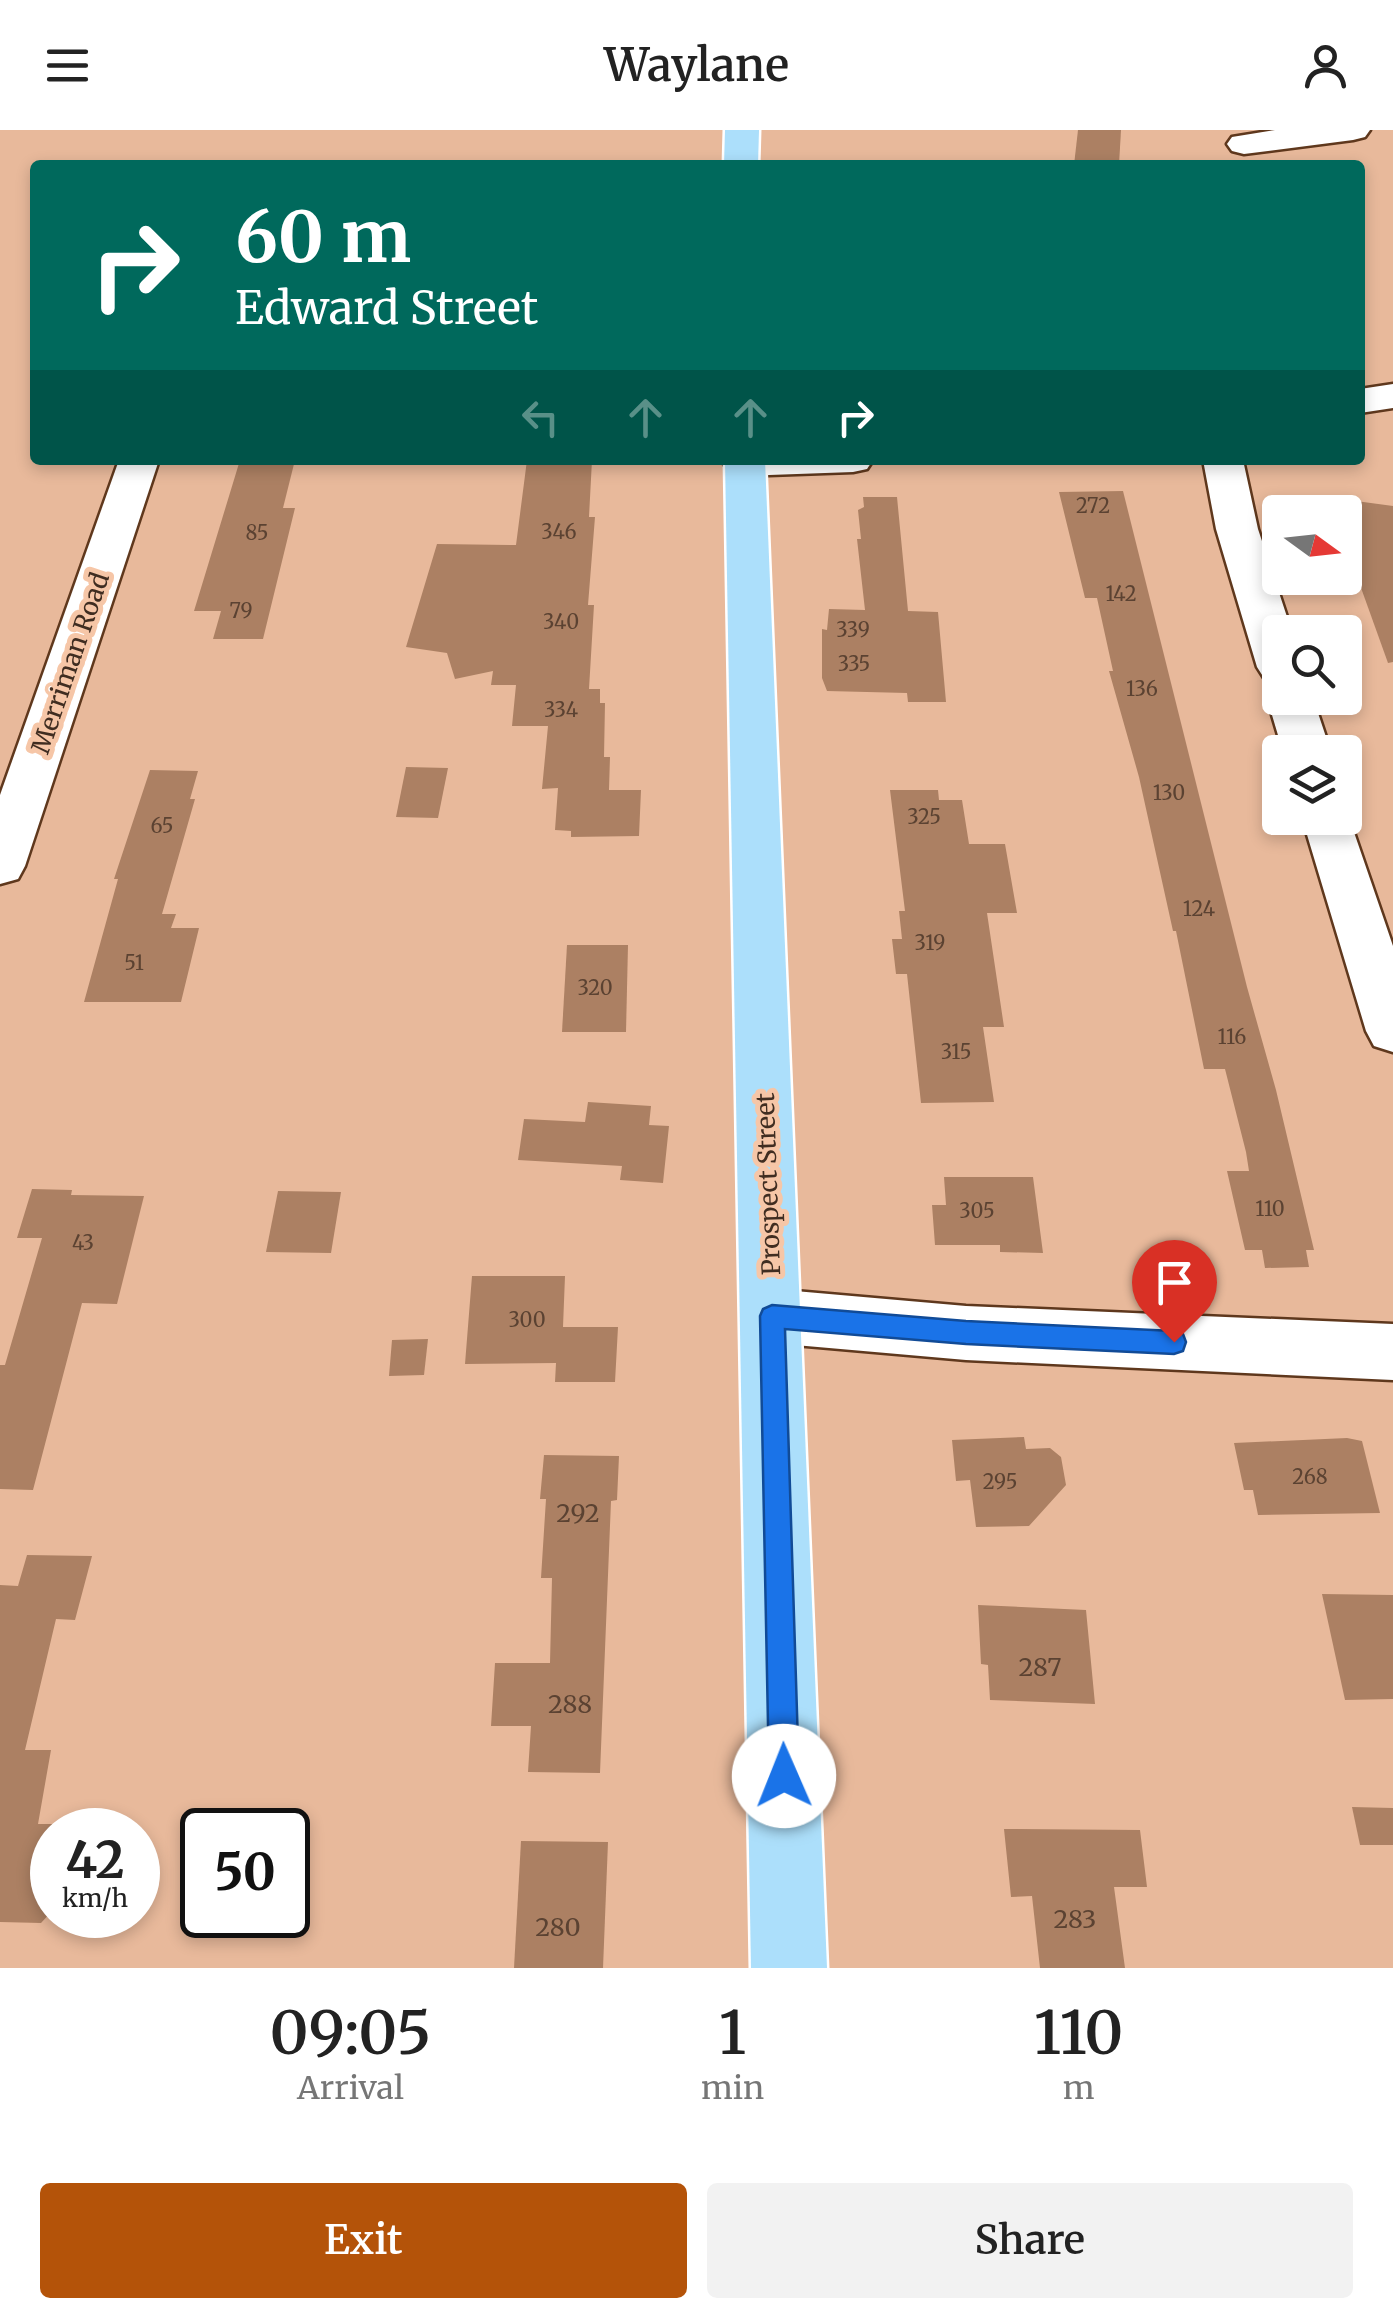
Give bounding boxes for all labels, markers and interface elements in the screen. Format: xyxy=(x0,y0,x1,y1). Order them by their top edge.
text: Waylane xyxy=(604,37,789,93)
icon: menu xyxy=(40,38,95,93)
icon: person xyxy=(1298,38,1353,93)
text: 60 m xyxy=(235,193,411,281)
icon: right xyxy=(70,200,200,330)
text: Edward Street xyxy=(235,280,538,336)
icon: left xyxy=(513,390,568,445)
icon: ahead xyxy=(618,390,673,445)
icon: ahead xyxy=(723,390,778,445)
icon: right xyxy=(828,390,883,445)
house number: 272 xyxy=(1076,493,1110,518)
north arrow xyxy=(1262,495,1362,595)
map controls xyxy=(1262,495,1362,835)
house number: 346 xyxy=(541,519,577,544)
house number: 85 xyxy=(246,520,268,545)
street label: Merriman Road xyxy=(24,568,116,758)
house number: 142 xyxy=(1105,581,1137,606)
house number: 79 xyxy=(229,598,253,623)
house number: 340 xyxy=(543,609,579,634)
button: search xyxy=(1262,615,1362,715)
house number: 339 xyxy=(836,617,870,642)
house number: 335 xyxy=(838,651,870,676)
house number: 136 xyxy=(1126,676,1158,701)
house number: 334 xyxy=(544,697,578,722)
button: layers xyxy=(1262,735,1362,835)
house number: 130 xyxy=(1153,780,1185,805)
house number: 325 xyxy=(907,804,941,829)
house number: 65 xyxy=(151,813,173,838)
house number: 124 xyxy=(1183,896,1215,921)
house number: 319 xyxy=(915,930,945,955)
house number: 51 xyxy=(124,950,144,975)
house number: 320 xyxy=(577,975,613,1000)
house number: 116 xyxy=(1218,1024,1246,1049)
house number: 315 xyxy=(941,1039,971,1064)
street label: Prospect Street xyxy=(749,1092,787,1276)
house number: 110 xyxy=(1255,1196,1285,1221)
house number: 305 xyxy=(959,1198,995,1223)
house number: 43 xyxy=(72,1230,94,1255)
pin xyxy=(1132,1240,1217,1343)
icon: arrive xyxy=(1147,1255,1202,1310)
house number: 300 xyxy=(508,1307,546,1332)
house number: 268 xyxy=(1292,1464,1328,1489)
house number: 295 xyxy=(983,1469,1017,1494)
house number: 292 xyxy=(556,1497,600,1529)
house number: 287 xyxy=(1018,1651,1062,1683)
house number: 288 xyxy=(548,1688,592,1720)
position arrow xyxy=(732,1724,836,1828)
speed limit sign: 50 xyxy=(180,1808,310,1938)
text: 42 xyxy=(65,1829,125,1892)
text: km/h xyxy=(62,1882,128,1914)
house number: 283 xyxy=(1054,1903,1096,1935)
house number: 280 xyxy=(535,1911,581,1943)
text: 09:05 xyxy=(270,1995,431,2070)
text: 1 xyxy=(719,1995,746,2070)
text: 110 xyxy=(1034,1995,1123,2070)
text: Arrival xyxy=(297,2068,404,2108)
text: min xyxy=(701,2068,764,2108)
text: m xyxy=(1063,2068,1094,2108)
button: Exit xyxy=(40,2183,687,2298)
button: Share xyxy=(707,2183,1353,2298)

